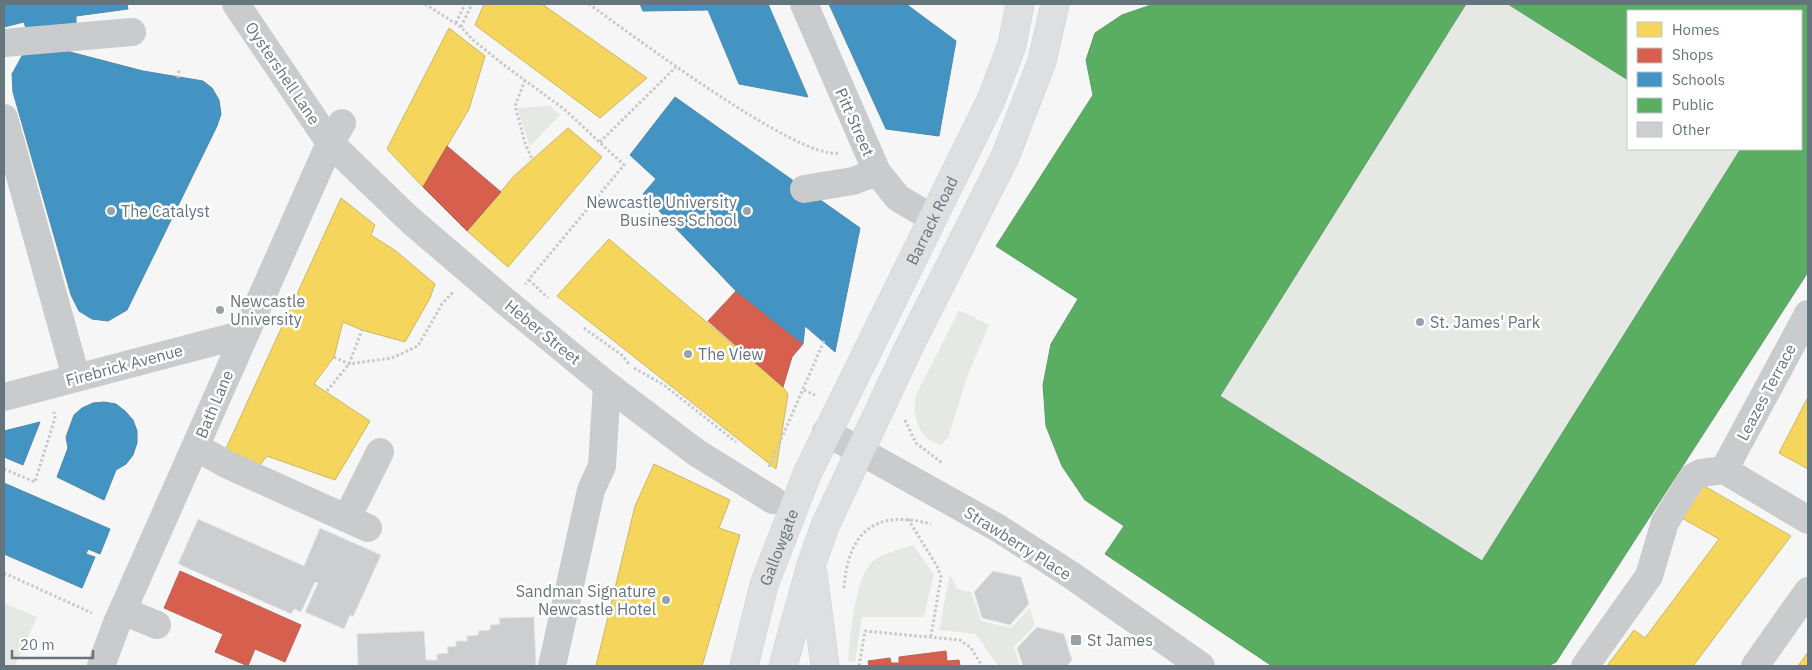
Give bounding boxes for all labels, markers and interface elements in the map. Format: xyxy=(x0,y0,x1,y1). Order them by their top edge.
legend xyxy=(1627,10,1802,150)
street label: Oystershell Lane xyxy=(241,18,325,128)
text: Homes xyxy=(1672,20,1720,39)
text: Shops xyxy=(1672,45,1714,64)
text: Schools xyxy=(1672,70,1725,89)
street label: Pitt Street xyxy=(831,85,879,159)
text: Public xyxy=(1672,95,1714,114)
text: Other xyxy=(1672,120,1711,139)
street label: Barrack Road xyxy=(901,173,962,268)
place label: Newcastle University Business School xyxy=(586,192,737,230)
place label: The Catalyst xyxy=(121,201,210,221)
marker: The Catalyst xyxy=(105,205,117,217)
marker: Newcastle University Business School xyxy=(741,205,753,217)
place label: Newcastle University xyxy=(230,291,305,329)
street label: Heber Street xyxy=(501,295,585,369)
marker: Newcastle University xyxy=(214,304,226,316)
place label: St. James' Park xyxy=(1430,312,1541,332)
marker: St. James' Park xyxy=(1414,316,1426,328)
street label: Firebrick Avenue xyxy=(63,340,185,390)
street label: Leazes Terrace xyxy=(1732,340,1800,444)
place label: The View xyxy=(698,344,764,364)
marker: The View xyxy=(682,348,694,360)
street label: Bath Lane xyxy=(191,367,237,441)
street label: Strawberry Place xyxy=(961,502,1075,584)
street label: Gallowgate xyxy=(755,506,803,588)
place label: Sandman Signature Newcastle Hotel xyxy=(516,581,656,619)
marker: Sandman Signature Newcastle Hotel xyxy=(660,594,672,606)
scale bar xyxy=(12,628,94,660)
place label: St James xyxy=(1087,630,1153,650)
marker: St James xyxy=(1069,633,1083,647)
text: 20 m xyxy=(20,635,55,654)

